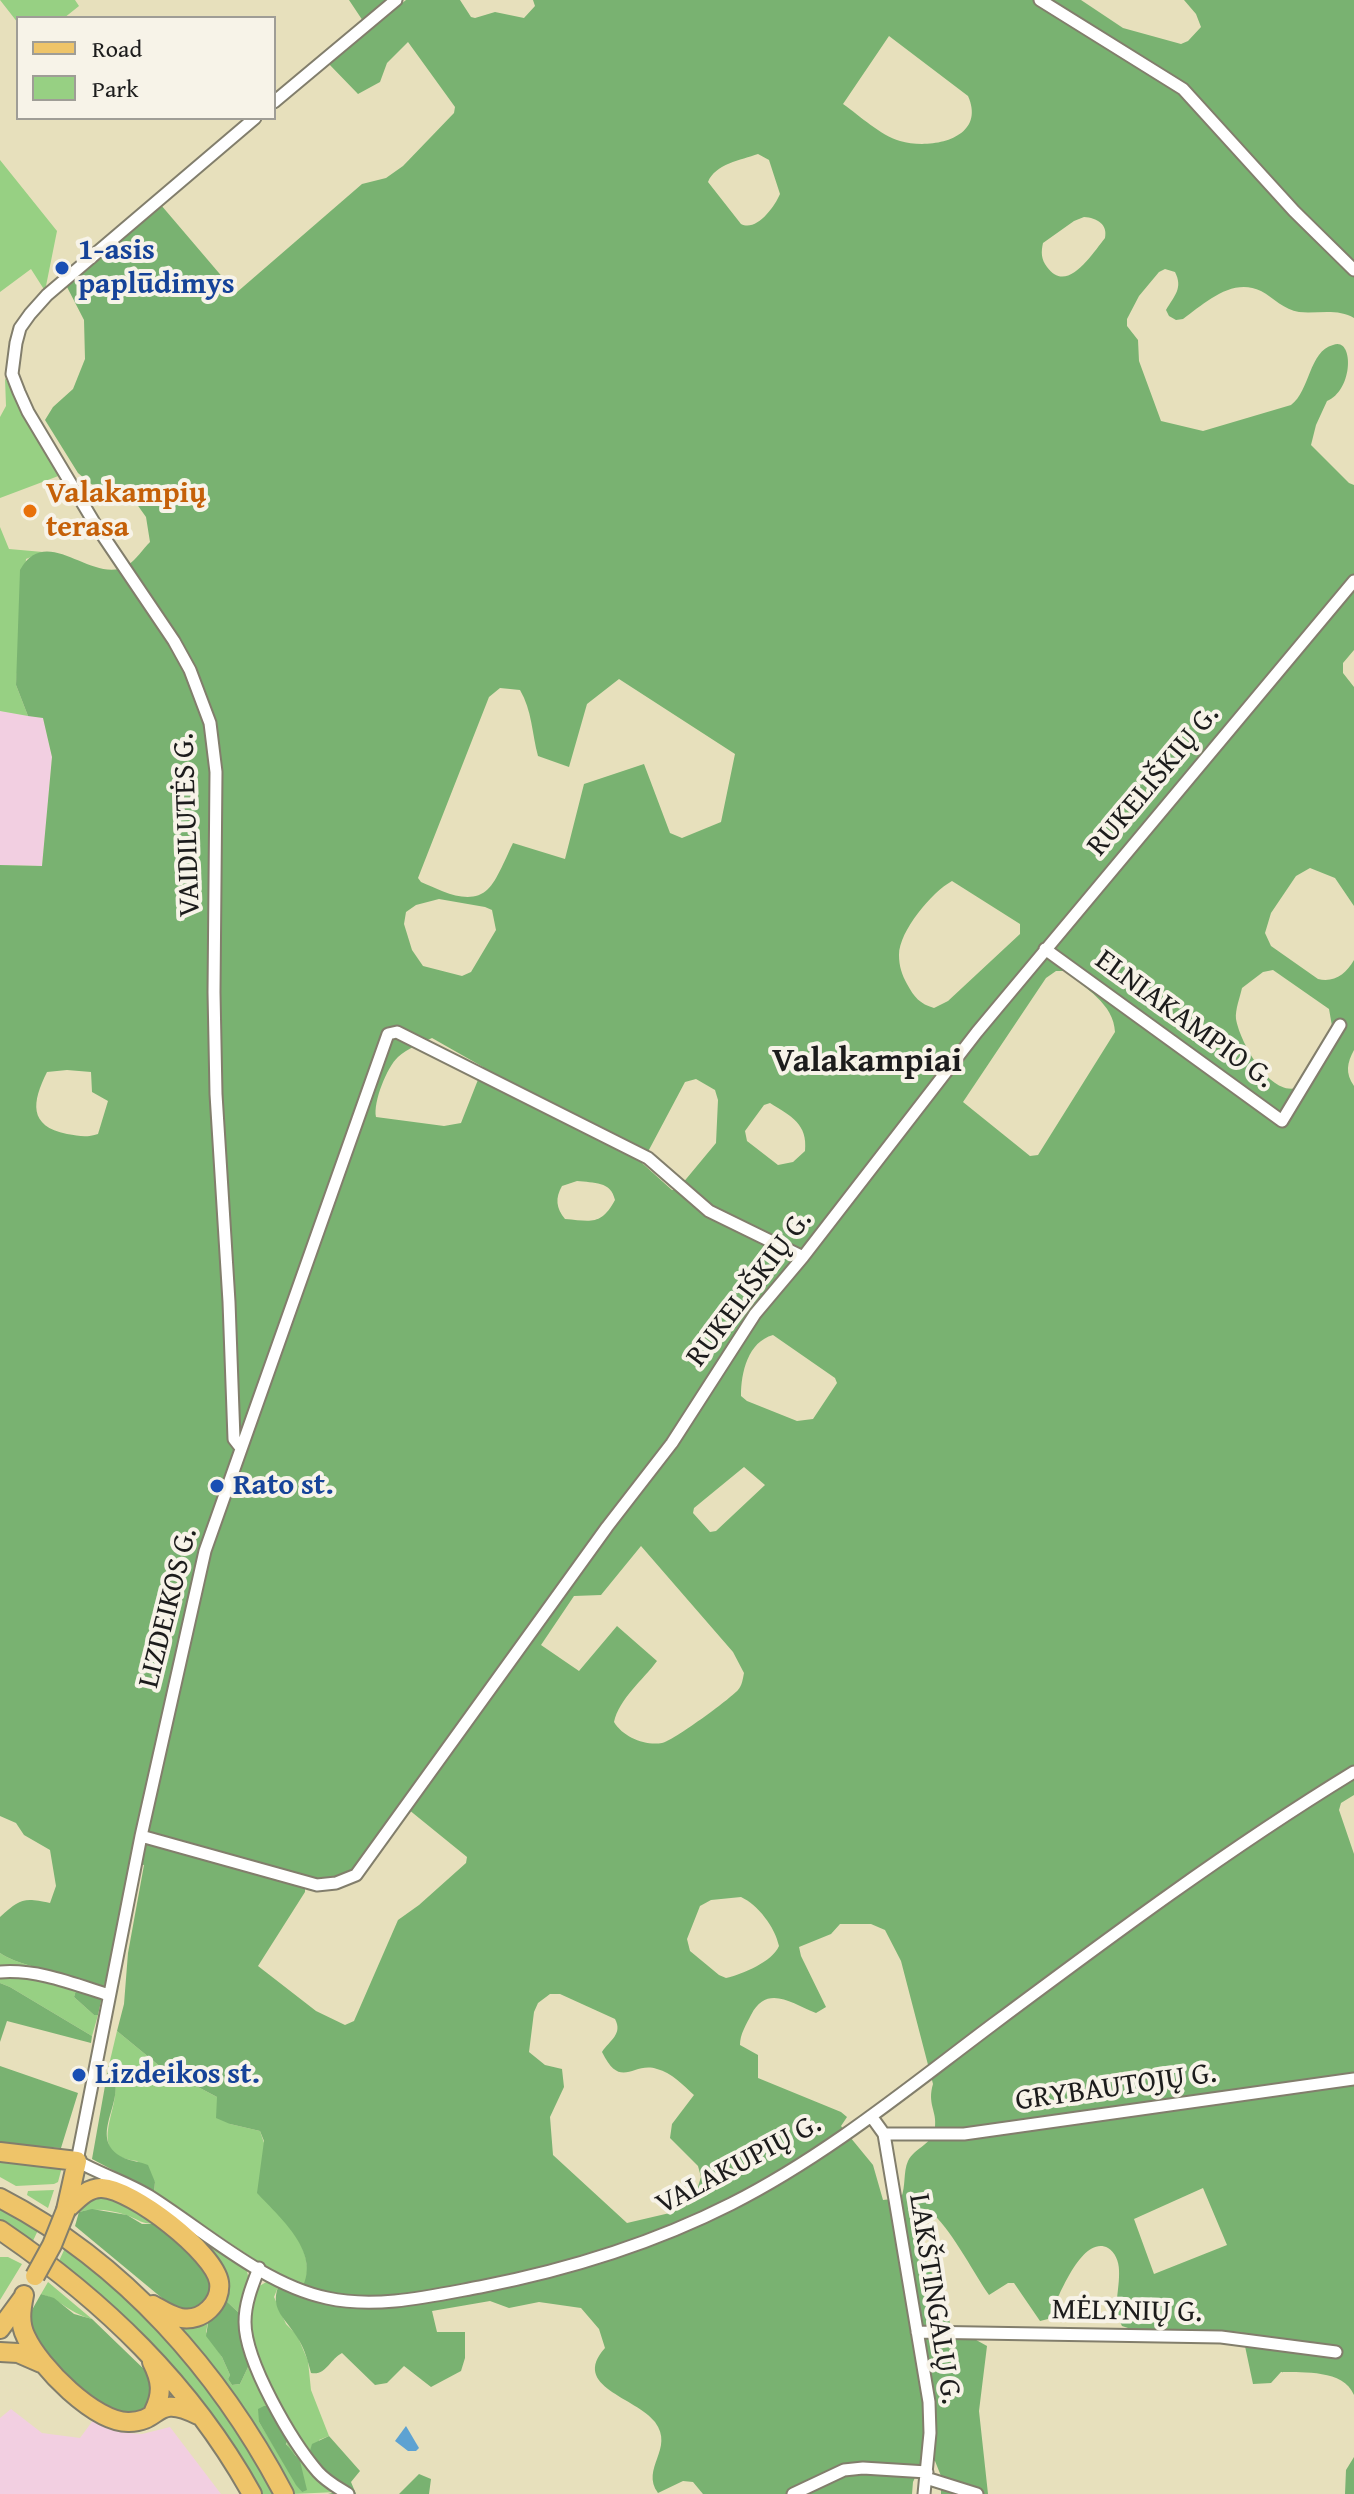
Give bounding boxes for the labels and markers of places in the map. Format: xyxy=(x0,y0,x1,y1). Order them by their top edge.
place label: 1-asis paplūdimys xyxy=(78,233,235,304)
marker: 1-asis paplūdimys xyxy=(53,259,71,277)
place label: Valakampių terasa xyxy=(46,476,206,546)
marker: Valakampių terasa xyxy=(21,502,39,520)
place label: Rato st. xyxy=(233,1468,334,1504)
marker: Rato st. xyxy=(208,1477,226,1495)
place label: Lizdeikos st. xyxy=(95,2057,260,2093)
marker: Lizdeikos st. xyxy=(70,2066,88,2084)

